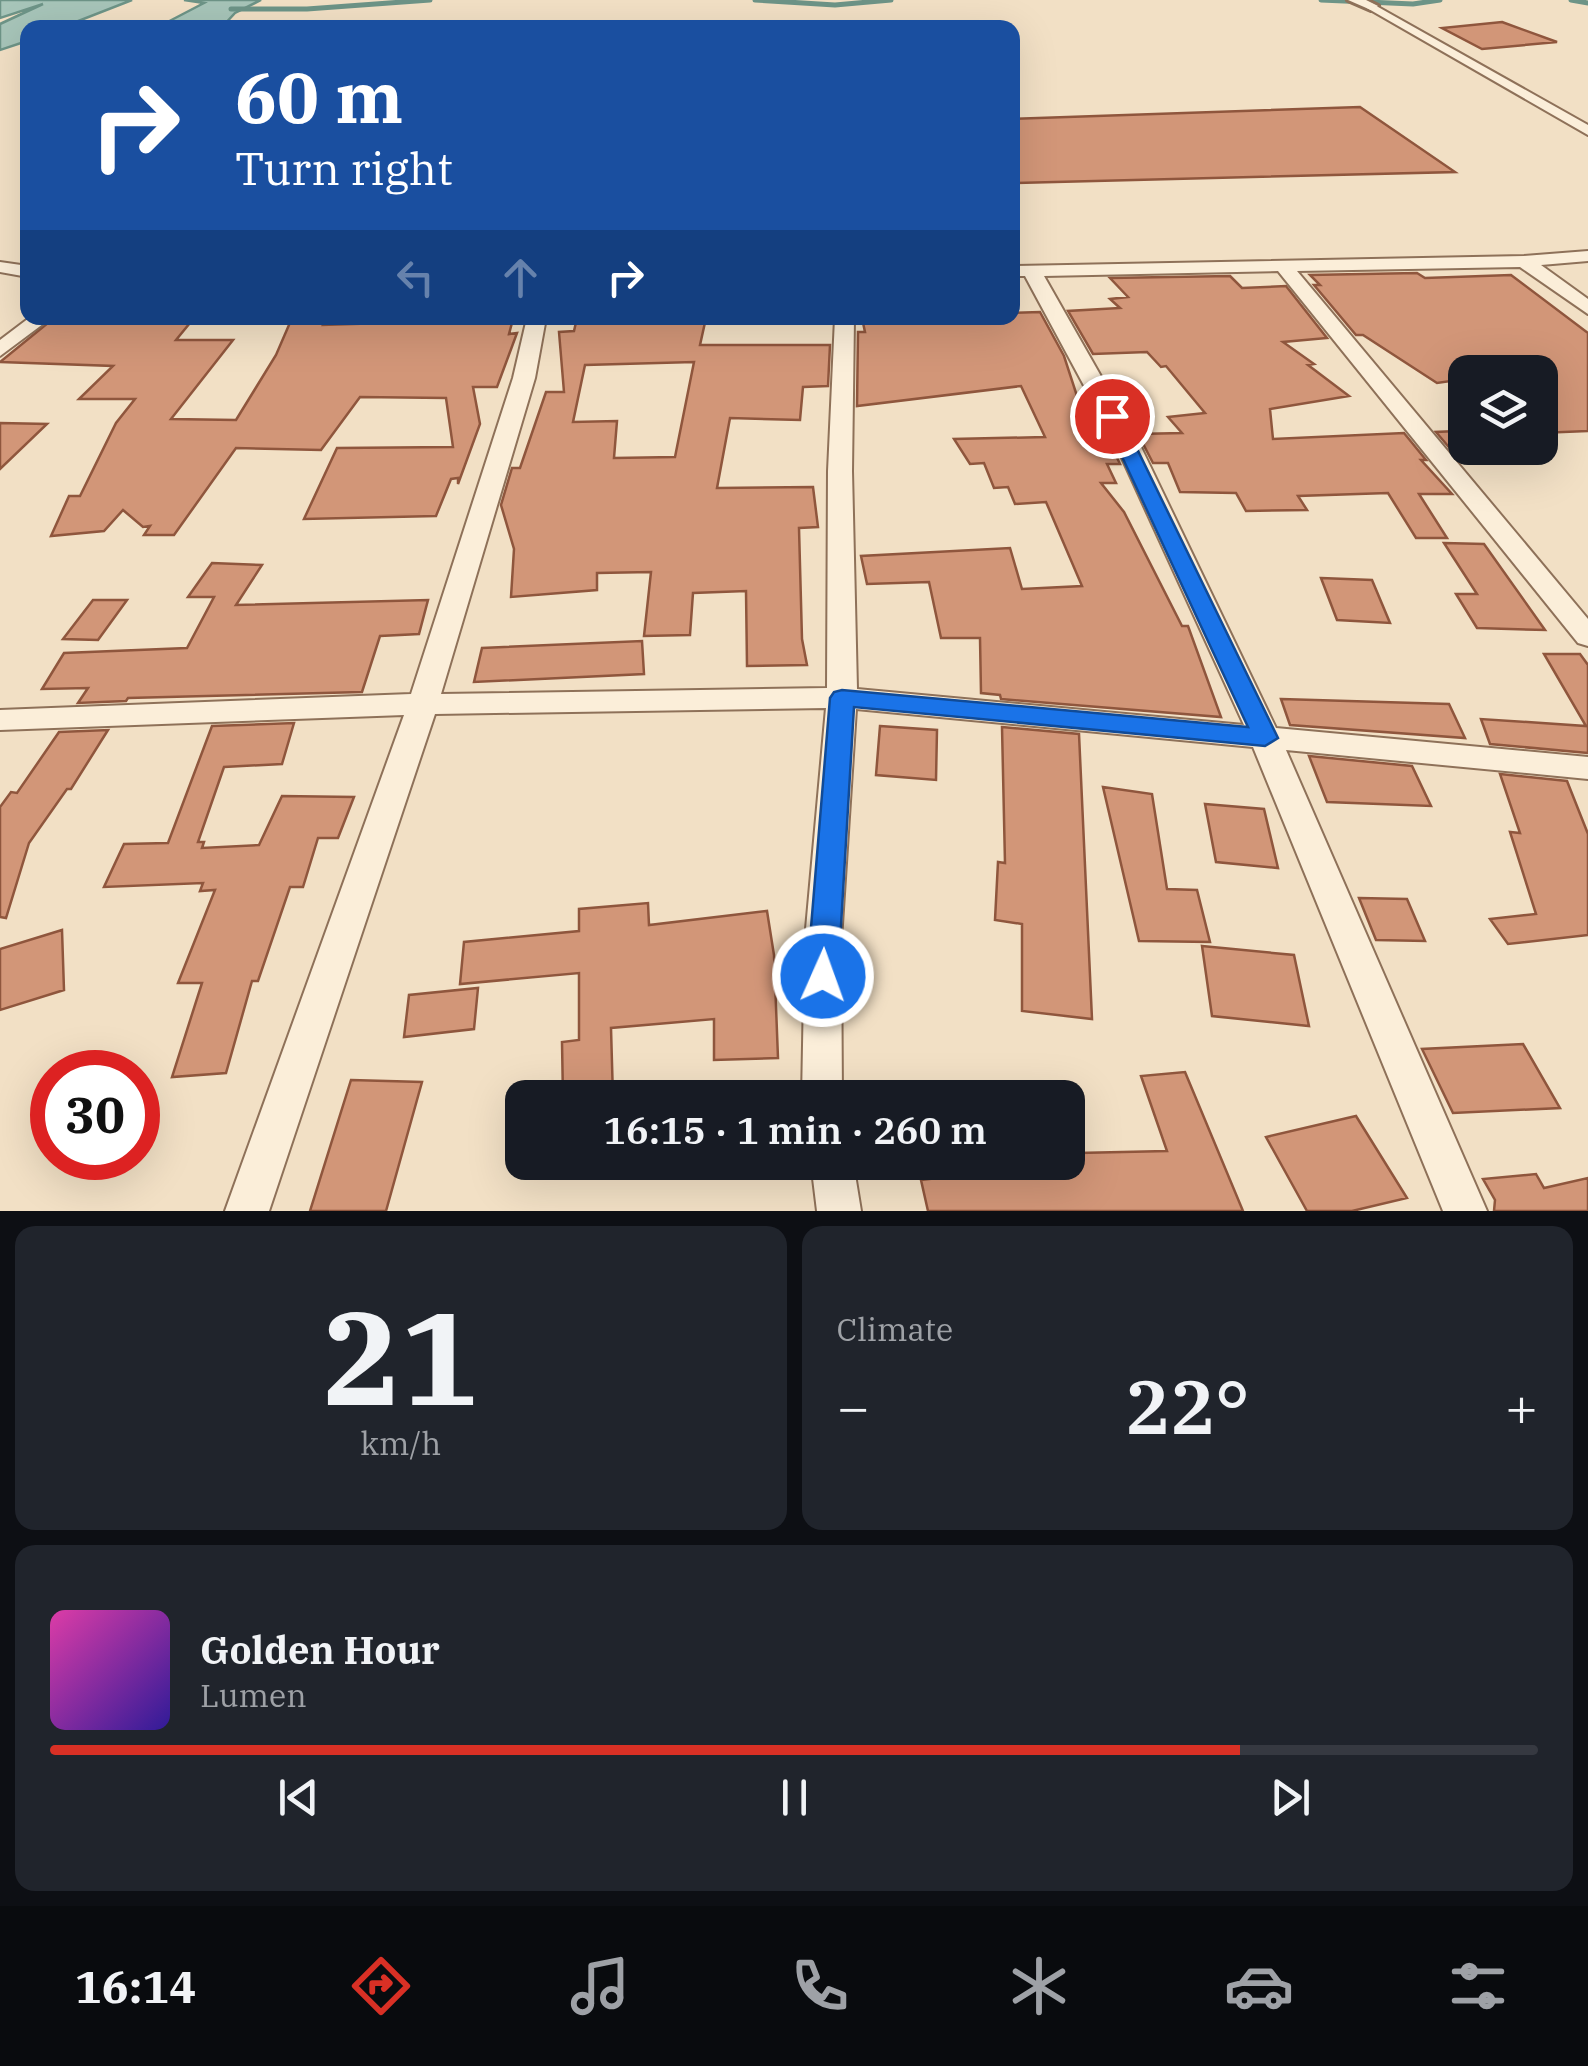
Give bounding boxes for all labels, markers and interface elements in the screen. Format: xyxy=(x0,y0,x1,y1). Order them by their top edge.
text: 60 m xyxy=(235,51,403,142)
icon: right xyxy=(70,60,200,190)
text: Turn right xyxy=(235,139,453,197)
icon: left xyxy=(388,250,443,305)
icon: ahead xyxy=(493,250,548,305)
icon: right xyxy=(598,250,653,305)
map controls xyxy=(1448,355,1558,465)
button: layers xyxy=(1448,355,1558,465)
pin xyxy=(1070,374,1155,459)
icon: arrive xyxy=(1085,389,1140,444)
position arrow xyxy=(771,924,875,1028)
speed limit sign: 30 xyxy=(30,1050,160,1180)
text: 16:15 · 1 min · 260 m xyxy=(603,1105,987,1154)
text: 21 xyxy=(323,1272,479,1441)
text: Climate xyxy=(837,1308,953,1350)
text: 22° xyxy=(1125,1357,1250,1455)
text: − xyxy=(837,1371,870,1442)
text: + xyxy=(1505,1371,1538,1442)
text: km/h xyxy=(360,1422,441,1464)
text: Golden Hour xyxy=(200,1625,440,1674)
text: Lumen xyxy=(200,1674,307,1716)
icon: previous xyxy=(271,1770,326,1825)
icon: pause xyxy=(767,1770,822,1825)
icon: next xyxy=(1263,1770,1318,1825)
icon: directions xyxy=(346,1951,416,2021)
icon: music xyxy=(565,1951,635,2021)
icon: phone xyxy=(785,1951,855,2021)
icon: climate xyxy=(1004,1951,1074,2021)
icon: car xyxy=(1224,1951,1294,2021)
icon: filters xyxy=(1443,1951,1513,2021)
text: 16:14 xyxy=(75,1957,196,2015)

